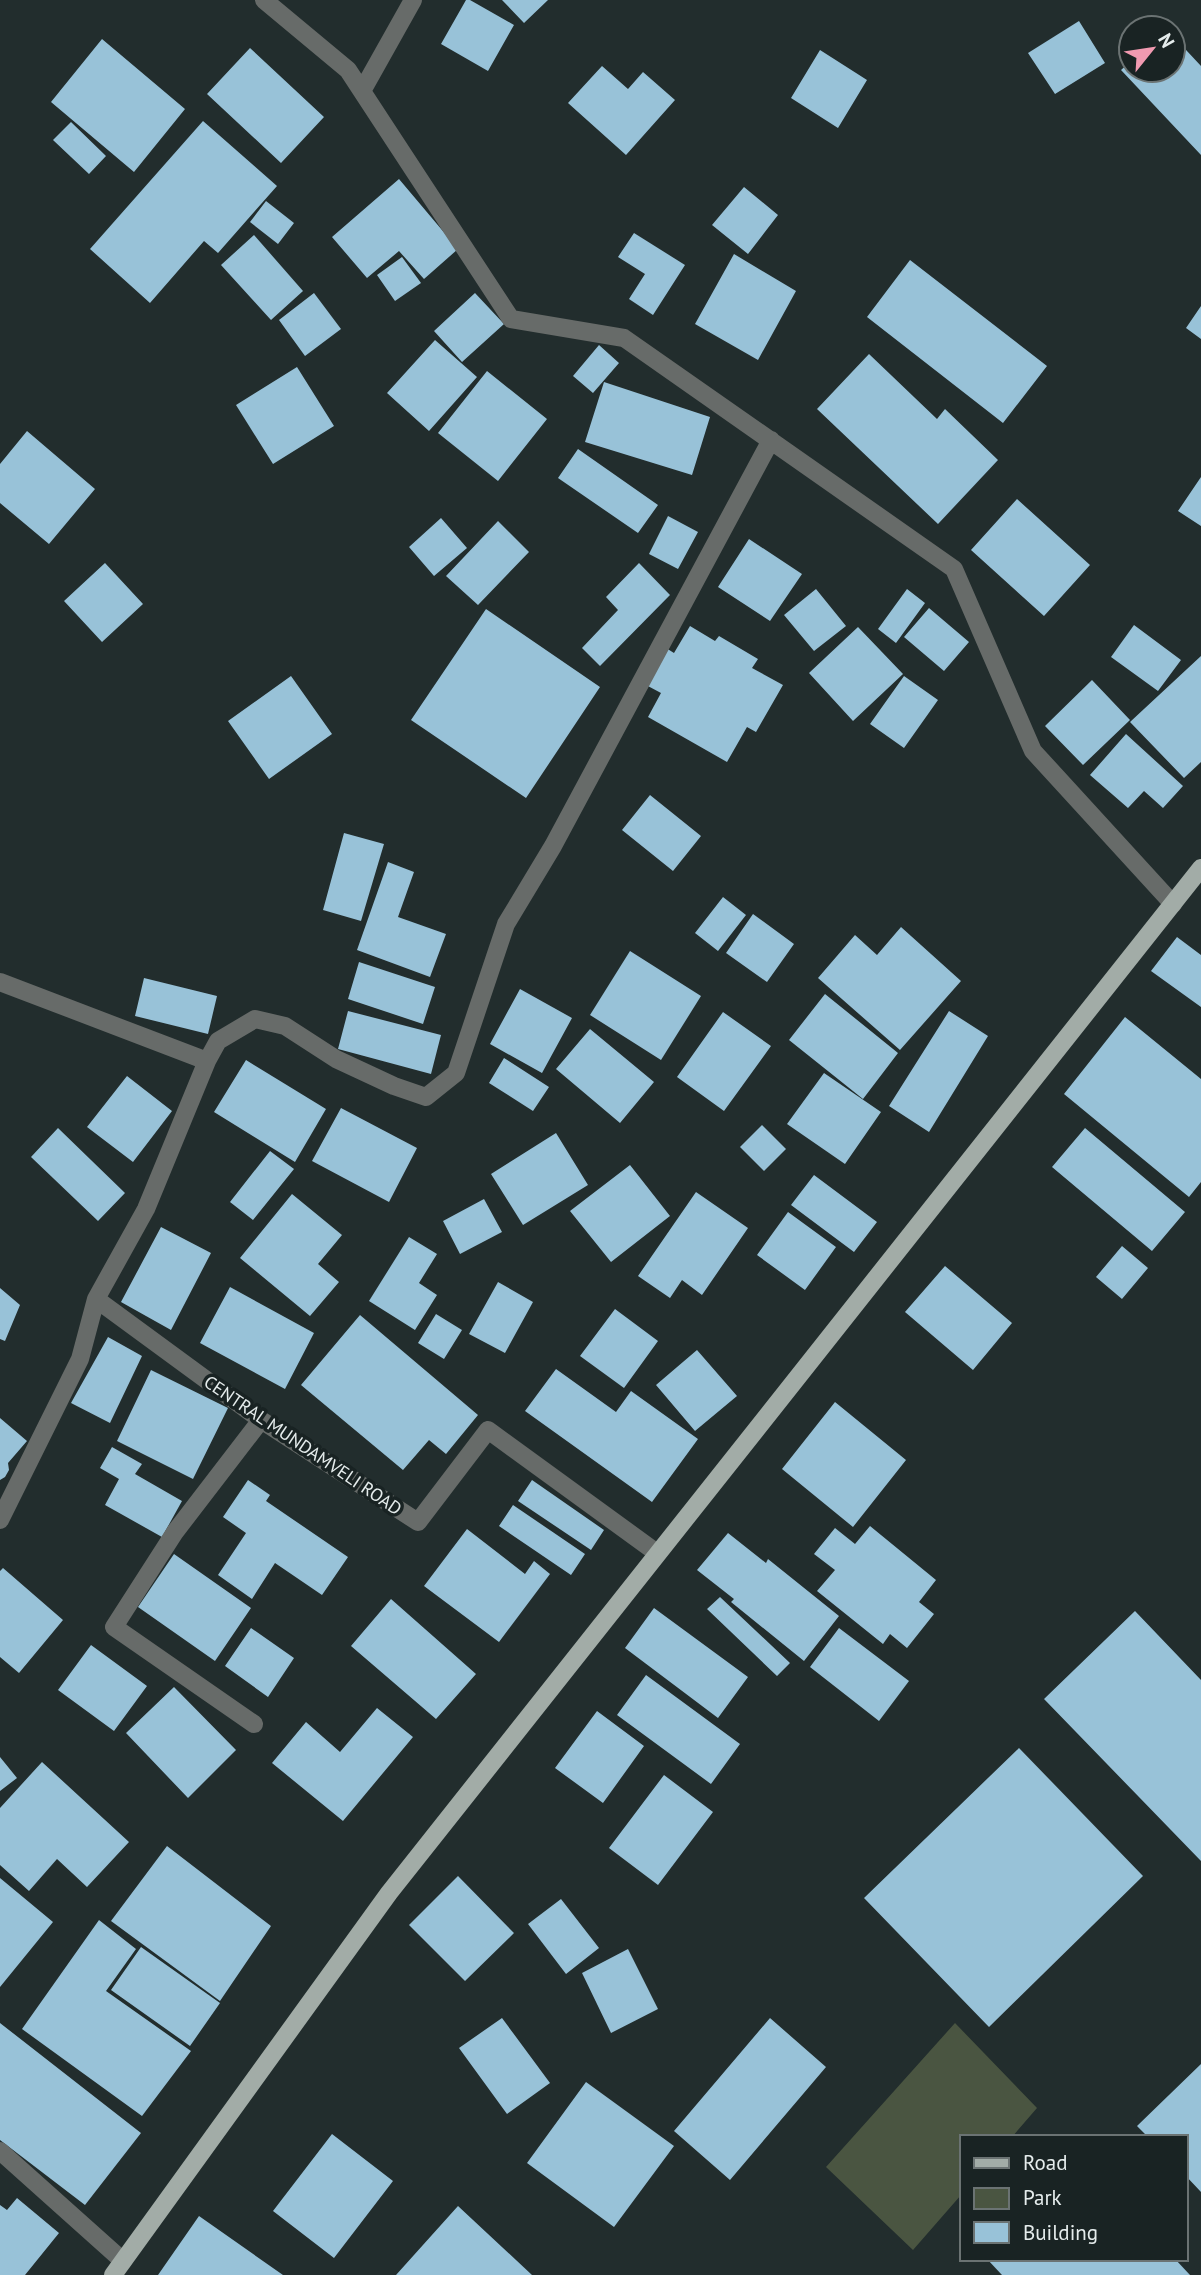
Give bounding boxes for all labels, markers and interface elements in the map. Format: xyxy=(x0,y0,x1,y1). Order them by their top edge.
north arrow xyxy=(1117,14,1187,84)
text: N xyxy=(1153,29,1180,52)
street label: CENTRAL MUNDAMVELI ROAD xyxy=(200,1370,406,1520)
legend xyxy=(960,2135,1187,2261)
text: Road xyxy=(1023,2149,1067,2176)
text: Park xyxy=(1023,2184,1062,2211)
text: Building xyxy=(1023,2219,1098,2246)

